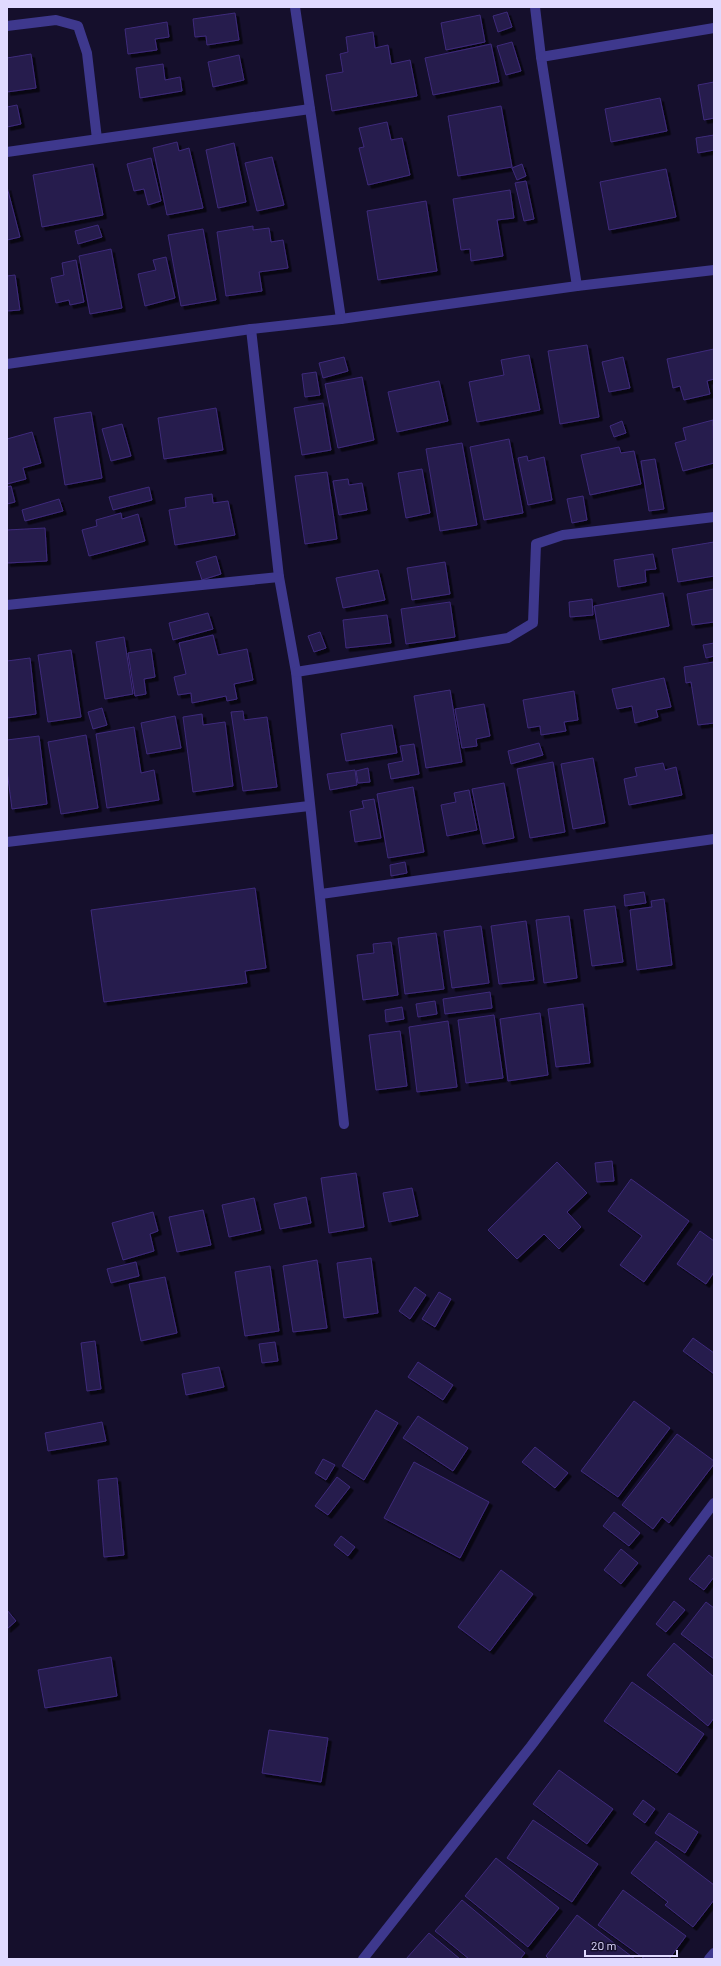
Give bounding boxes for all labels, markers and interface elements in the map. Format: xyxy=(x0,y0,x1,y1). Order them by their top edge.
scale bar xyxy=(585,1932,677,1958)
text: 20 m xyxy=(591,1938,617,1952)

